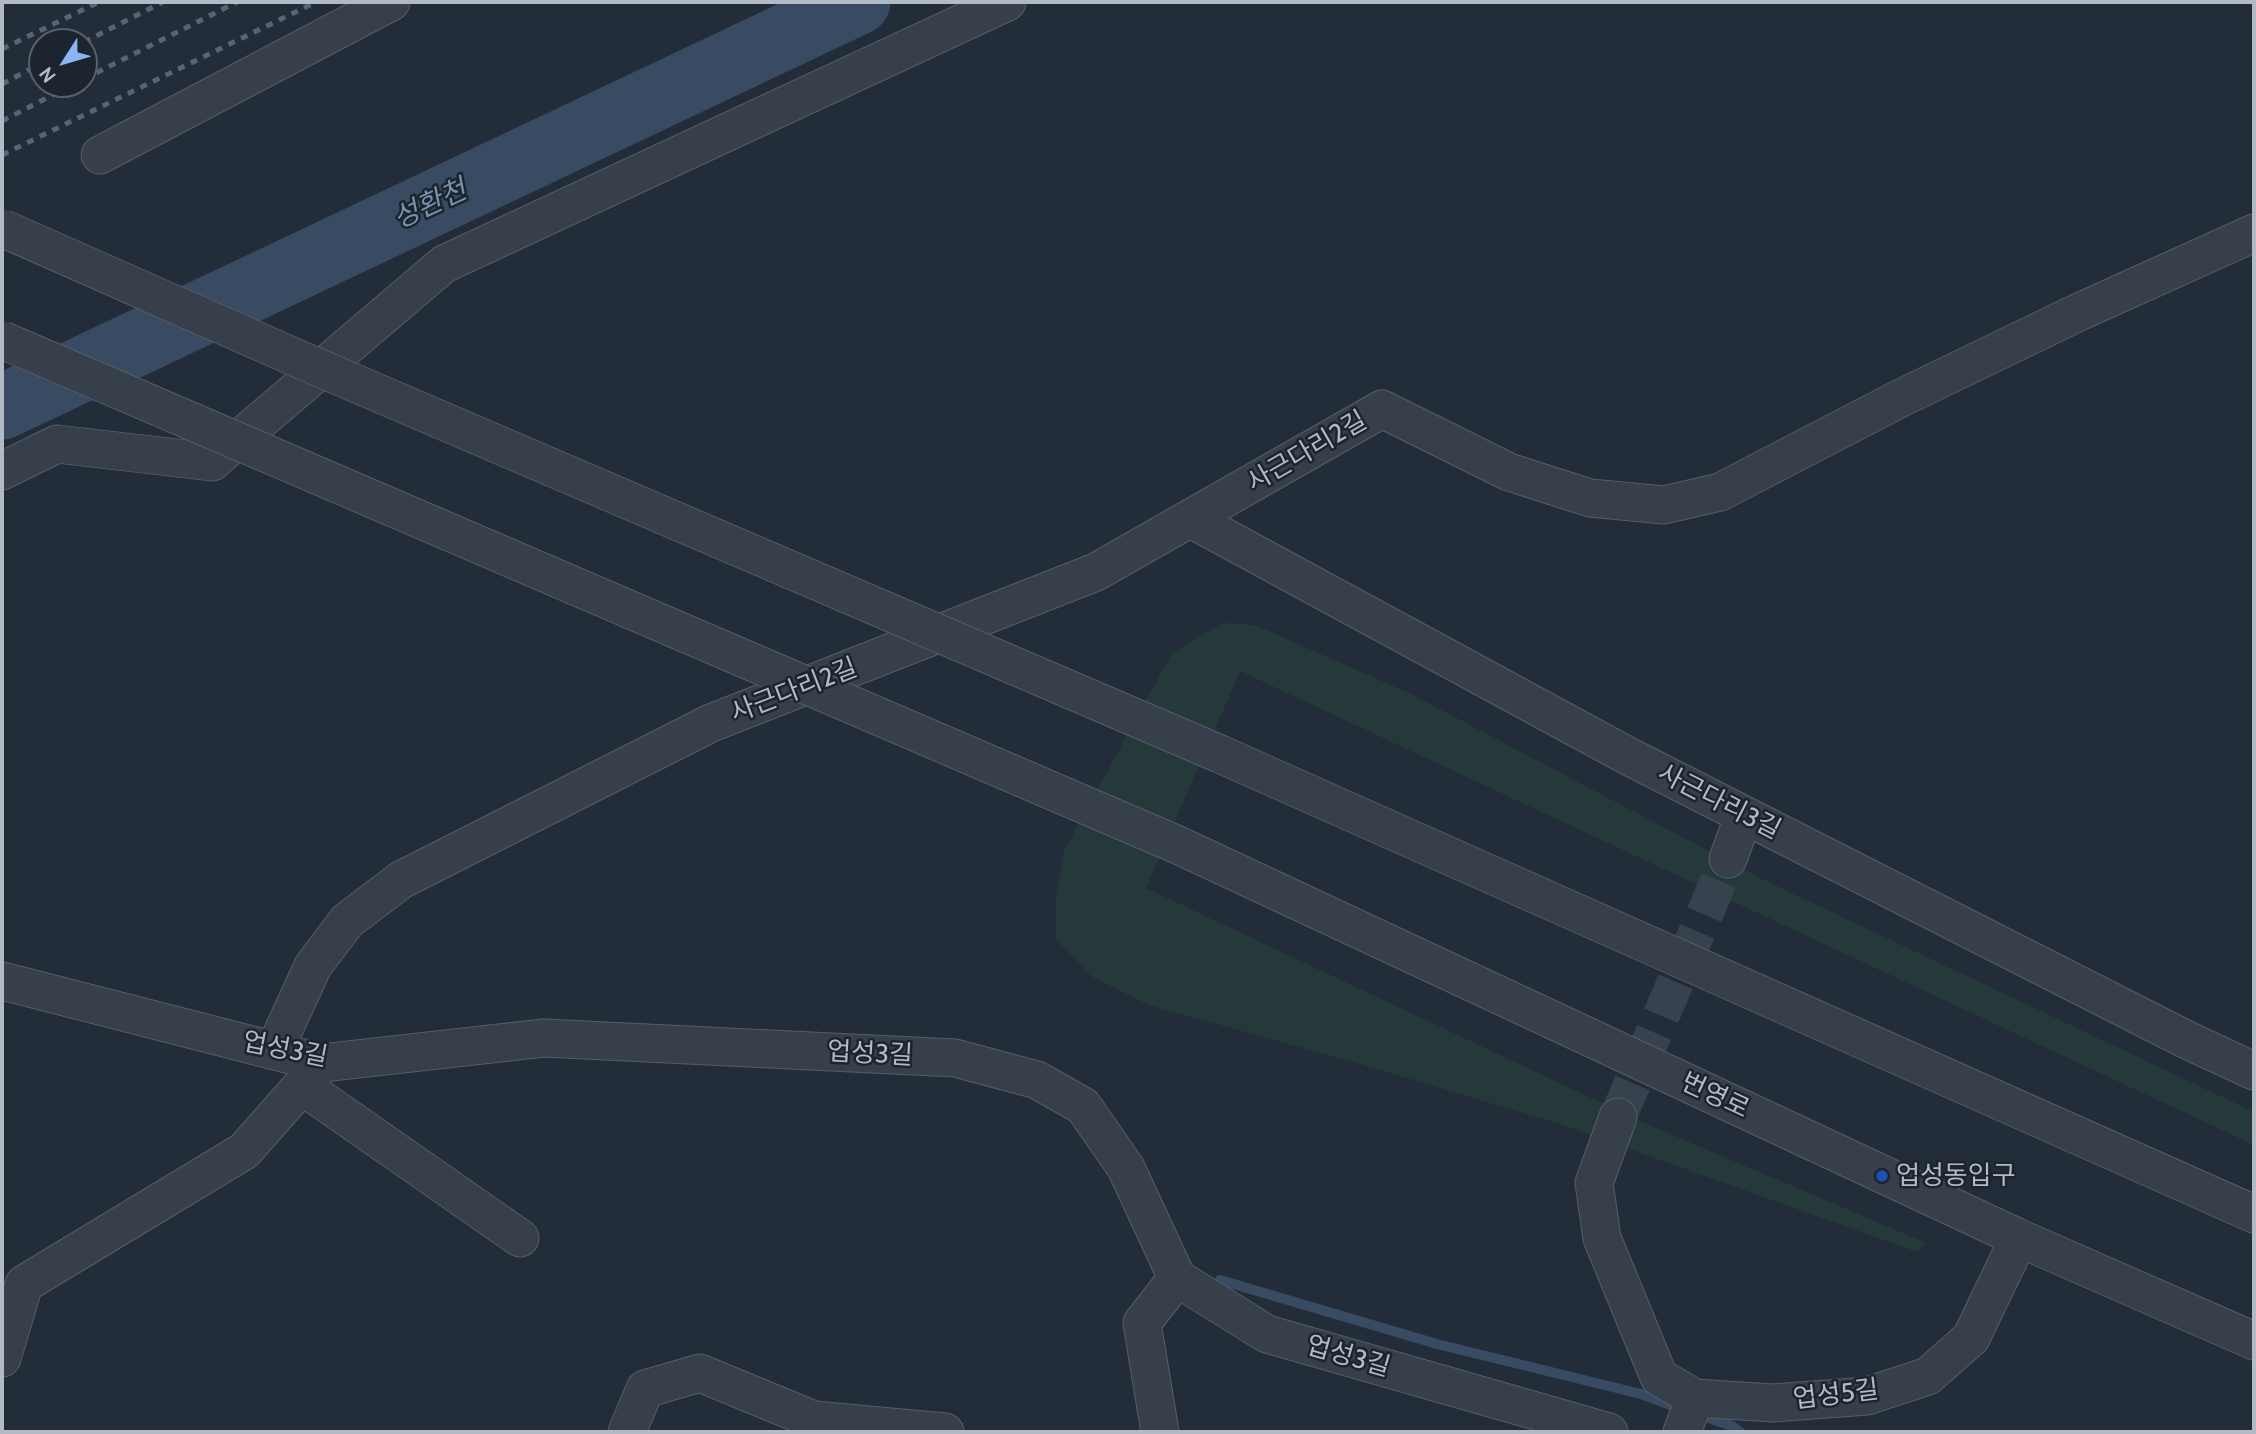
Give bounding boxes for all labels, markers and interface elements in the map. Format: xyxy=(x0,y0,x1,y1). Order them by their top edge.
north arrow xyxy=(28,28,98,98)
text: N xyxy=(34,62,61,87)
water label: 성환천 xyxy=(388,173,472,237)
street label: 사근다리2길 xyxy=(1242,405,1372,499)
street label: 사근다리2길 xyxy=(726,653,862,729)
street label: 사근다리3길 xyxy=(1652,758,1786,846)
street label: 업성3길 xyxy=(240,1026,330,1074)
street label: 업성3길 xyxy=(826,1036,914,1072)
street label: 번영로 xyxy=(1676,1067,1754,1125)
place label: 업성동입구 xyxy=(1896,1160,2016,1192)
marker: 업성동입구 xyxy=(1874,1168,1890,1184)
street label: 업성3길 xyxy=(1302,1330,1394,1384)
street label: 업성5길 xyxy=(1792,1374,1880,1416)

